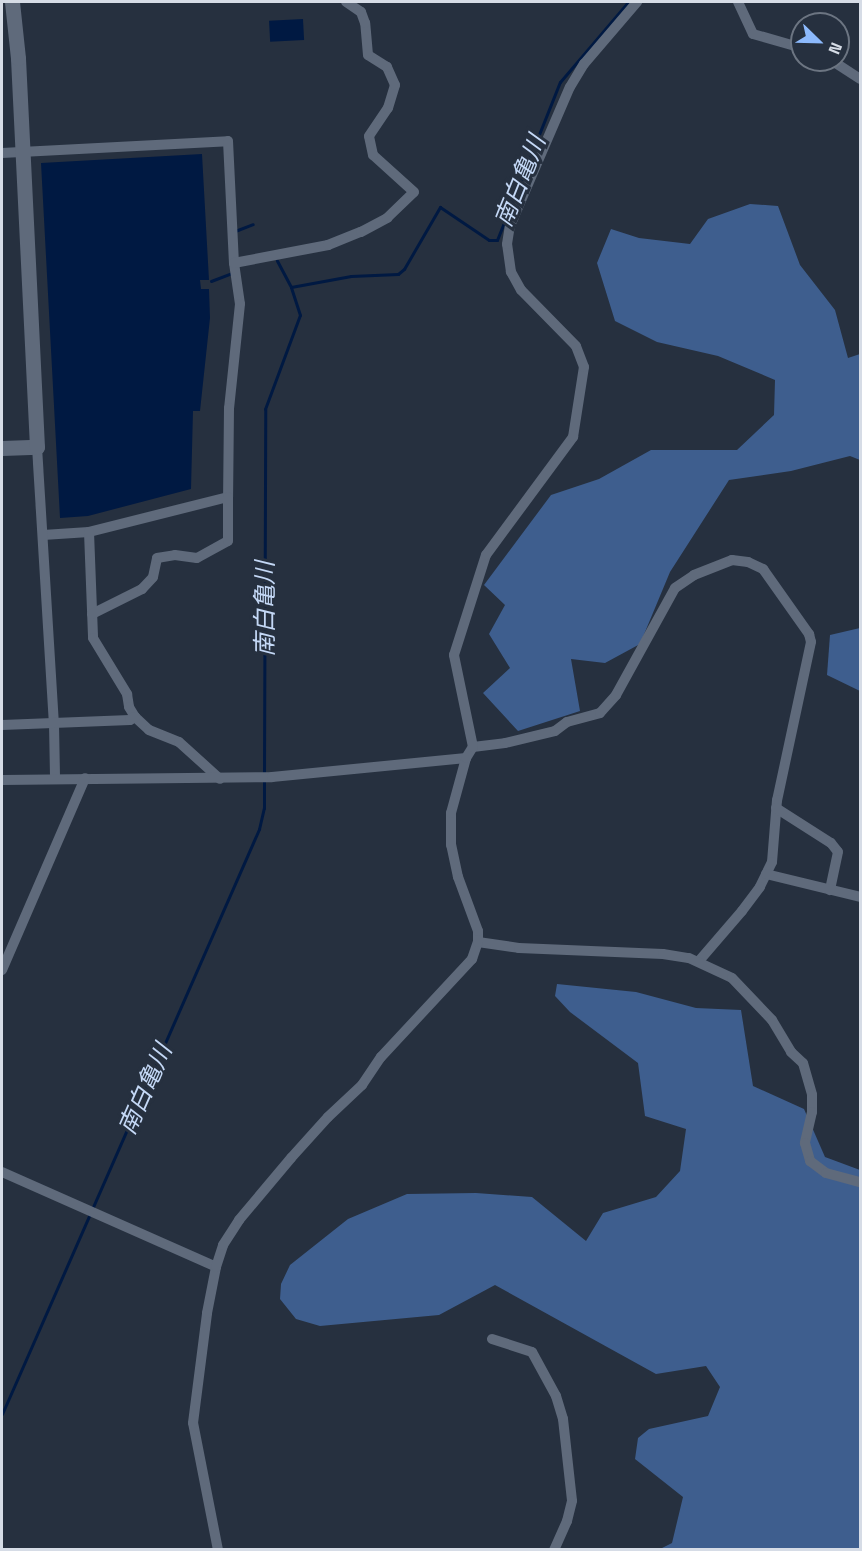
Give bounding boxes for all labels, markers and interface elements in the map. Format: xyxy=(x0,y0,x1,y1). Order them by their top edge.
north arrow xyxy=(790,12,850,72)
text: N xyxy=(823,39,847,57)
water label: 南白亀川 xyxy=(489,131,551,231)
water label: 南白亀川 xyxy=(251,561,279,657)
water label: 南白亀川 xyxy=(112,1039,178,1139)

